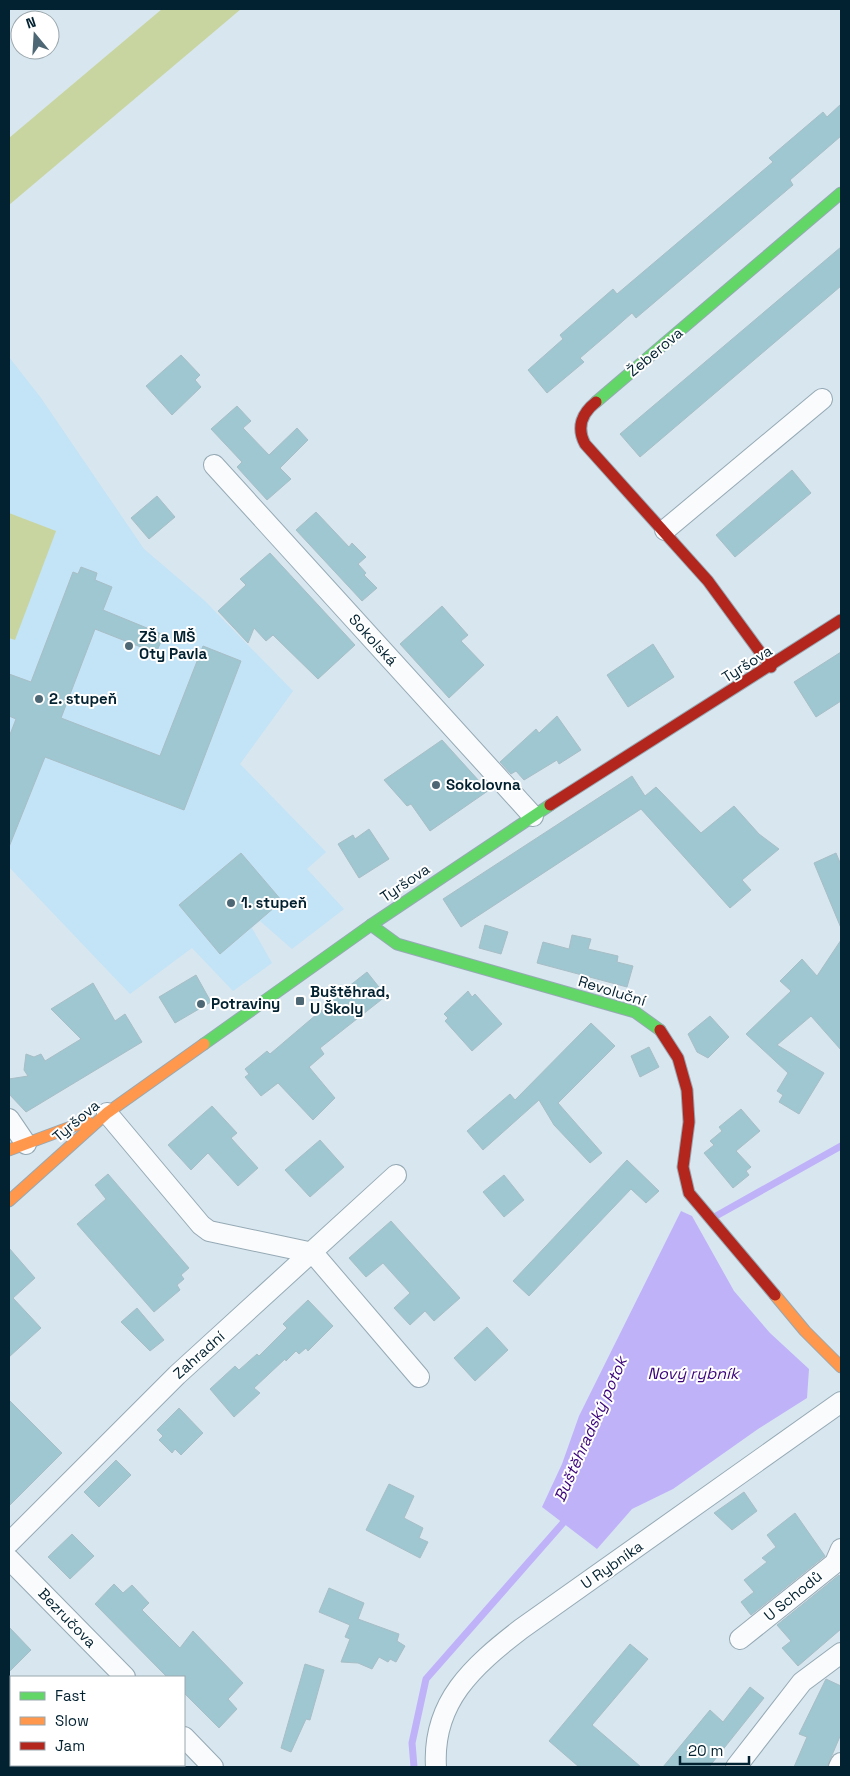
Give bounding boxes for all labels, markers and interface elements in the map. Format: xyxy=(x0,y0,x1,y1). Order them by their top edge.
north arrow xyxy=(10,10,60,60)
text: N xyxy=(24,13,38,33)
street label: Žeberova xyxy=(623,323,687,380)
street label: Sokolská xyxy=(345,610,402,670)
place label: ZŠ a MŠ Oty Pavla xyxy=(139,627,207,663)
marker: ZŠ a MŠ Oty Pavla xyxy=(123,640,135,652)
street label: Tyršova xyxy=(718,641,776,686)
place label: 2. stupeň xyxy=(49,689,117,708)
marker: 2. stupeň xyxy=(33,693,45,705)
place label: Sokolovna xyxy=(446,775,521,794)
marker: Sokolovna xyxy=(430,779,442,791)
street label: Tyršova xyxy=(376,859,433,906)
place label: 1. stupeň xyxy=(241,893,307,912)
marker: 1. stupeň xyxy=(225,897,237,909)
street label: Revoluční xyxy=(576,971,649,1010)
place label: Buštěhrad, U Školy xyxy=(310,982,390,1018)
place label: Potraviny xyxy=(211,994,280,1013)
marker: Buštěhrad, U Školy xyxy=(294,995,306,1007)
marker: Potraviny xyxy=(195,998,207,1010)
street label: Tyršova xyxy=(48,1095,103,1146)
street label: Zahradní xyxy=(169,1326,229,1383)
water label: Buštěhradský potok xyxy=(549,1351,633,1505)
water label: Nový rybník xyxy=(647,1363,741,1384)
street label: U Rybníka xyxy=(577,1536,647,1593)
street label: U Schodů xyxy=(760,1566,826,1625)
street label: Bezručova xyxy=(34,1584,101,1652)
legend xyxy=(10,1676,185,1766)
text: Fast xyxy=(55,1686,86,1705)
text: Slow xyxy=(55,1711,89,1730)
scale bar xyxy=(680,1734,749,1766)
text: Jam xyxy=(55,1736,85,1755)
text: 20 m xyxy=(688,1741,723,1760)

